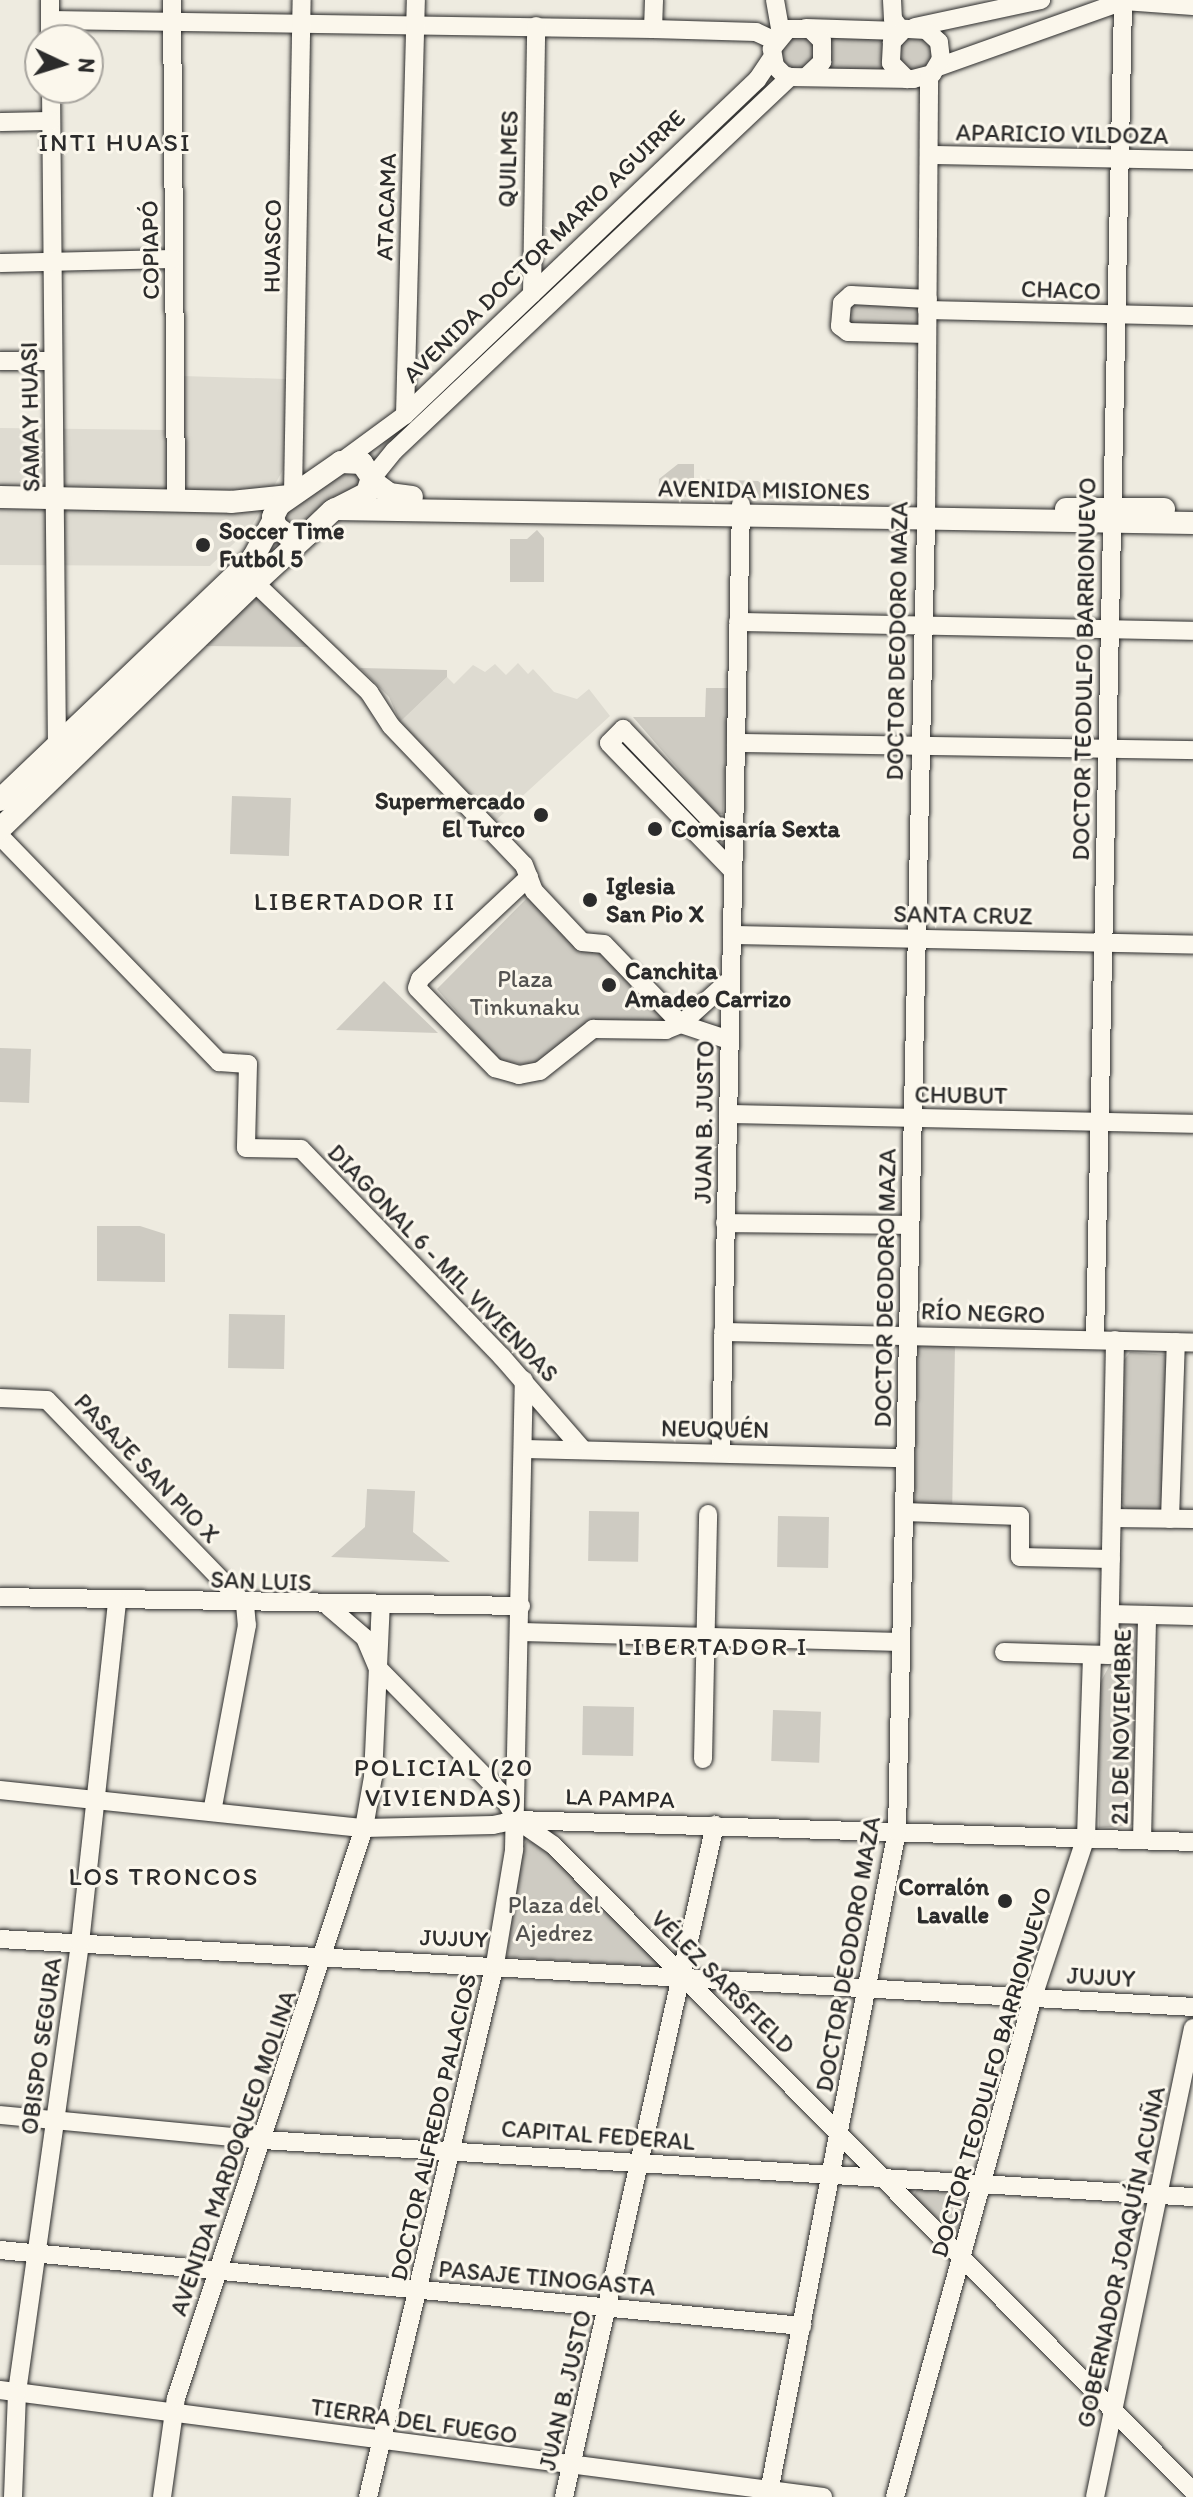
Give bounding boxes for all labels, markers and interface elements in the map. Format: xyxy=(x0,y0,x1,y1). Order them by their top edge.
north arrow xyxy=(24,24,104,104)
text: N xyxy=(72,57,100,74)
street label: AVENIDA DOCTOR MARIO AGUIRRE xyxy=(397,103,691,389)
street label: QUILMES xyxy=(492,110,524,208)
street label: APARICIO VILDOZA xyxy=(955,118,1169,150)
district label: INTI HUASI xyxy=(40,127,190,159)
street label: ATACAMA xyxy=(370,153,402,261)
street label: HUASCO xyxy=(257,199,287,293)
street label: COPIAPÓ xyxy=(135,200,165,300)
street label: CHACO xyxy=(1020,274,1102,306)
street label: SAMAY HUASI xyxy=(14,340,46,494)
street label: AVENIDA MISIONES xyxy=(658,474,870,506)
street label: DOCTOR TEODULFO BARRIONUEVO xyxy=(1066,477,1102,861)
street label: DOCTOR DEODORO MAZA xyxy=(880,501,914,781)
place label: Soccer Time Futbol 5 xyxy=(219,517,344,573)
marker: Soccer Time Futbol 5 xyxy=(194,536,212,554)
place label: Supermercado El Turco xyxy=(375,787,525,843)
marker: Supermercado El Turco xyxy=(532,806,550,824)
place label: Comisaría Sexta xyxy=(671,815,839,843)
marker: Comisaría Sexta xyxy=(646,820,664,838)
place label: Iglesia San Pio X xyxy=(606,872,704,928)
district label: LIBERTADOR II xyxy=(255,886,455,918)
marker: Iglesia San Pio X xyxy=(581,891,599,909)
street label: SANTA CRUZ xyxy=(893,899,1033,931)
place label: Canchita Amadeo Carrizo xyxy=(625,957,791,1013)
park label: Plaza Tinkunaku xyxy=(470,965,580,1021)
marker: Canchita Amadeo Carrizo xyxy=(600,976,618,994)
street label: JUAN B. JUSTO xyxy=(688,1040,720,1204)
street label: CHUBUT xyxy=(914,1080,1008,1110)
street label: DIAGONAL 6 - MIL VIVIENDAS xyxy=(322,1138,564,1388)
street label: DOCTOR DEODORO MAZA xyxy=(868,1148,902,1428)
street label: RÍO NEGRO xyxy=(920,1296,1046,1330)
street label: PASAJE SAN PIO X xyxy=(68,1387,226,1549)
street label: NEUQUÉN xyxy=(661,1414,769,1444)
street label: SAN LUIS xyxy=(212,1565,310,1597)
street label: 21 DE NOVIEMBRE xyxy=(1105,1630,1137,1824)
district label: LIBERTADOR I xyxy=(617,1631,809,1663)
district label: POLICIAL (20 VIVIENDAS) xyxy=(355,1752,533,1814)
street label: LA PAMPA xyxy=(565,1782,675,1814)
street label: DOCTOR DEODORO MAZA xyxy=(810,1814,886,2094)
district label: LOS TRONCOS xyxy=(68,1861,260,1893)
place label: Corralón Lavalle xyxy=(898,1873,989,1929)
street label: DOCTOR TEODULFO BARRIONUEVO xyxy=(924,1884,1058,2260)
park label: Plaza del Ajedrez xyxy=(508,1891,600,1947)
marker: Corralón Lavalle xyxy=(996,1892,1014,1910)
street label: VÉLEZ SARSFIELD xyxy=(646,1905,800,2059)
street label: JUJUY xyxy=(419,1922,489,1954)
street label: OBISPO SEGURA xyxy=(14,1955,68,2137)
street label: JUJUY xyxy=(1066,1961,1136,1993)
street label: DOCTOR ALFREDO PALACIOS xyxy=(383,1969,483,2285)
street label: AVENIDA MARDOQUEO MOLINA xyxy=(164,1987,302,2319)
street label: GOBERNADOR JOAQUÍN ACUÑA xyxy=(1071,2084,1171,2430)
street label: CAPITAL FEDERAL xyxy=(500,2114,696,2156)
street label: PASAJE TINOGASTA xyxy=(437,2254,657,2302)
street label: JUAN B. JUSTO xyxy=(533,2307,597,2473)
street label: TIERRA DEL FUEGO xyxy=(309,2392,519,2450)

